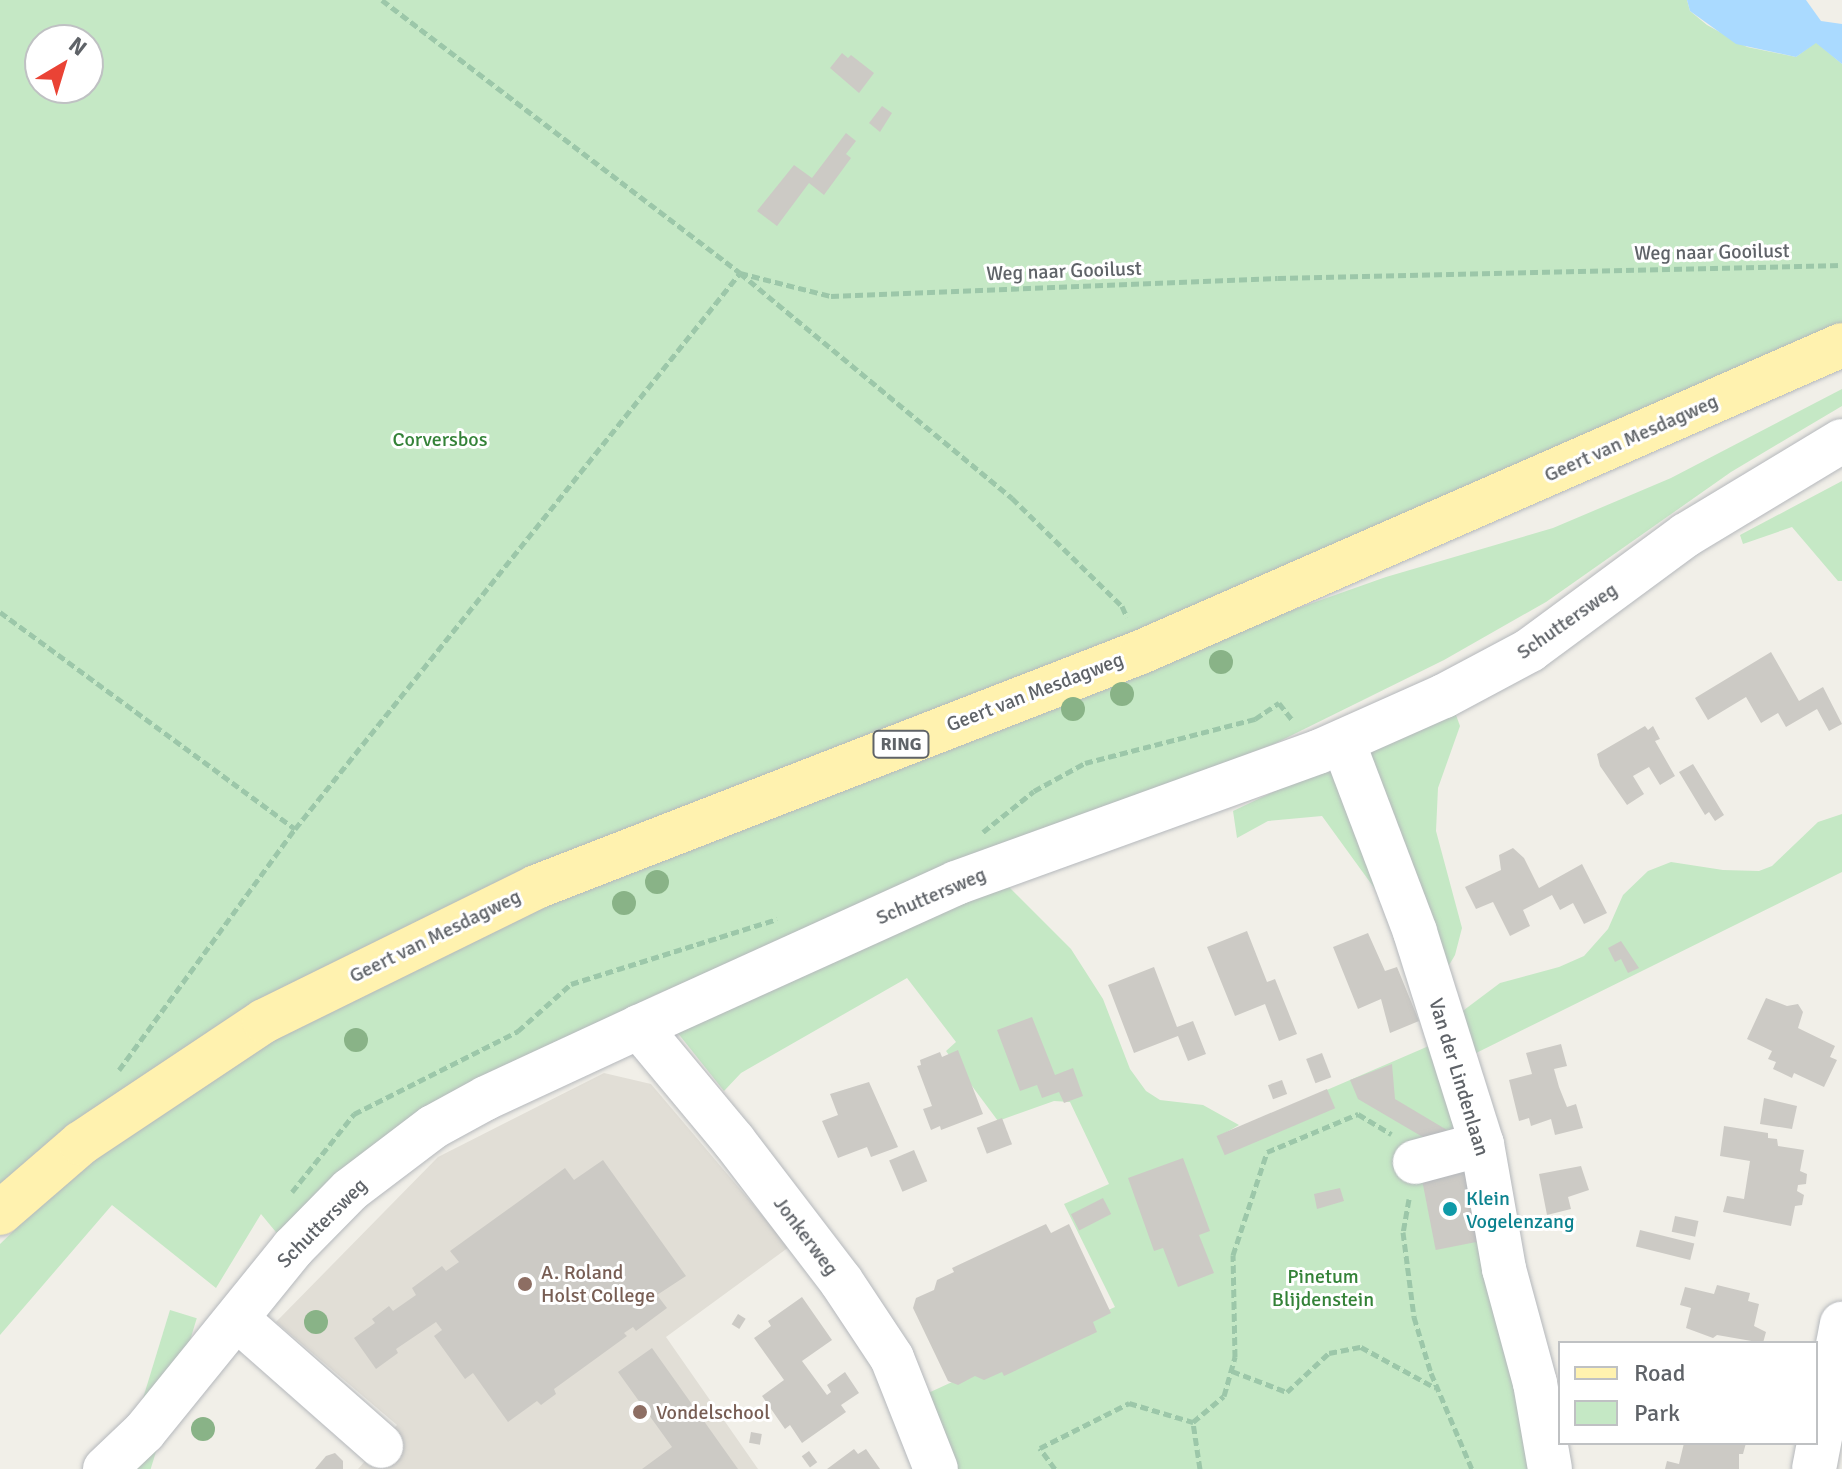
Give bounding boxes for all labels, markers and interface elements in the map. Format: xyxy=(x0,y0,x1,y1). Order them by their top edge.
north arrow xyxy=(24,24,104,104)
text: N xyxy=(64,31,92,62)
street label: Weg naar Gooilust xyxy=(1634,239,1790,265)
street label: Weg naar Gooilust xyxy=(986,256,1142,286)
street label: Geert van Mesdagweg xyxy=(1540,389,1722,487)
park label: Corversbos xyxy=(393,427,487,451)
street label: Schuttersweg xyxy=(1512,578,1622,664)
street label: Geert van Mesdagweg xyxy=(943,647,1127,737)
road number: RING xyxy=(871,730,931,758)
street label: Schuttersweg xyxy=(872,862,990,930)
street label: Geert van Mesdagweg xyxy=(346,884,524,988)
street label: Van der Lindenlaan xyxy=(1424,995,1494,1159)
street label: Schuttersweg xyxy=(272,1173,372,1273)
place label: Klein Vogelenzang xyxy=(1466,1186,1575,1233)
street label: Jonkerweg xyxy=(769,1192,843,1280)
marker: Klein Vogelenzang xyxy=(1441,1200,1459,1218)
place label: A. Roland Holst College xyxy=(541,1260,655,1307)
park label: Pinetum Blijdenstein xyxy=(1272,1265,1374,1312)
marker: A. Roland Holst College xyxy=(516,1275,534,1293)
legend xyxy=(1558,1341,1818,1445)
text: Road xyxy=(1634,1358,1685,1388)
text: Park xyxy=(1634,1398,1680,1428)
place label: Vondelschool xyxy=(656,1400,770,1424)
marker: Vondelschool xyxy=(631,1403,649,1421)

